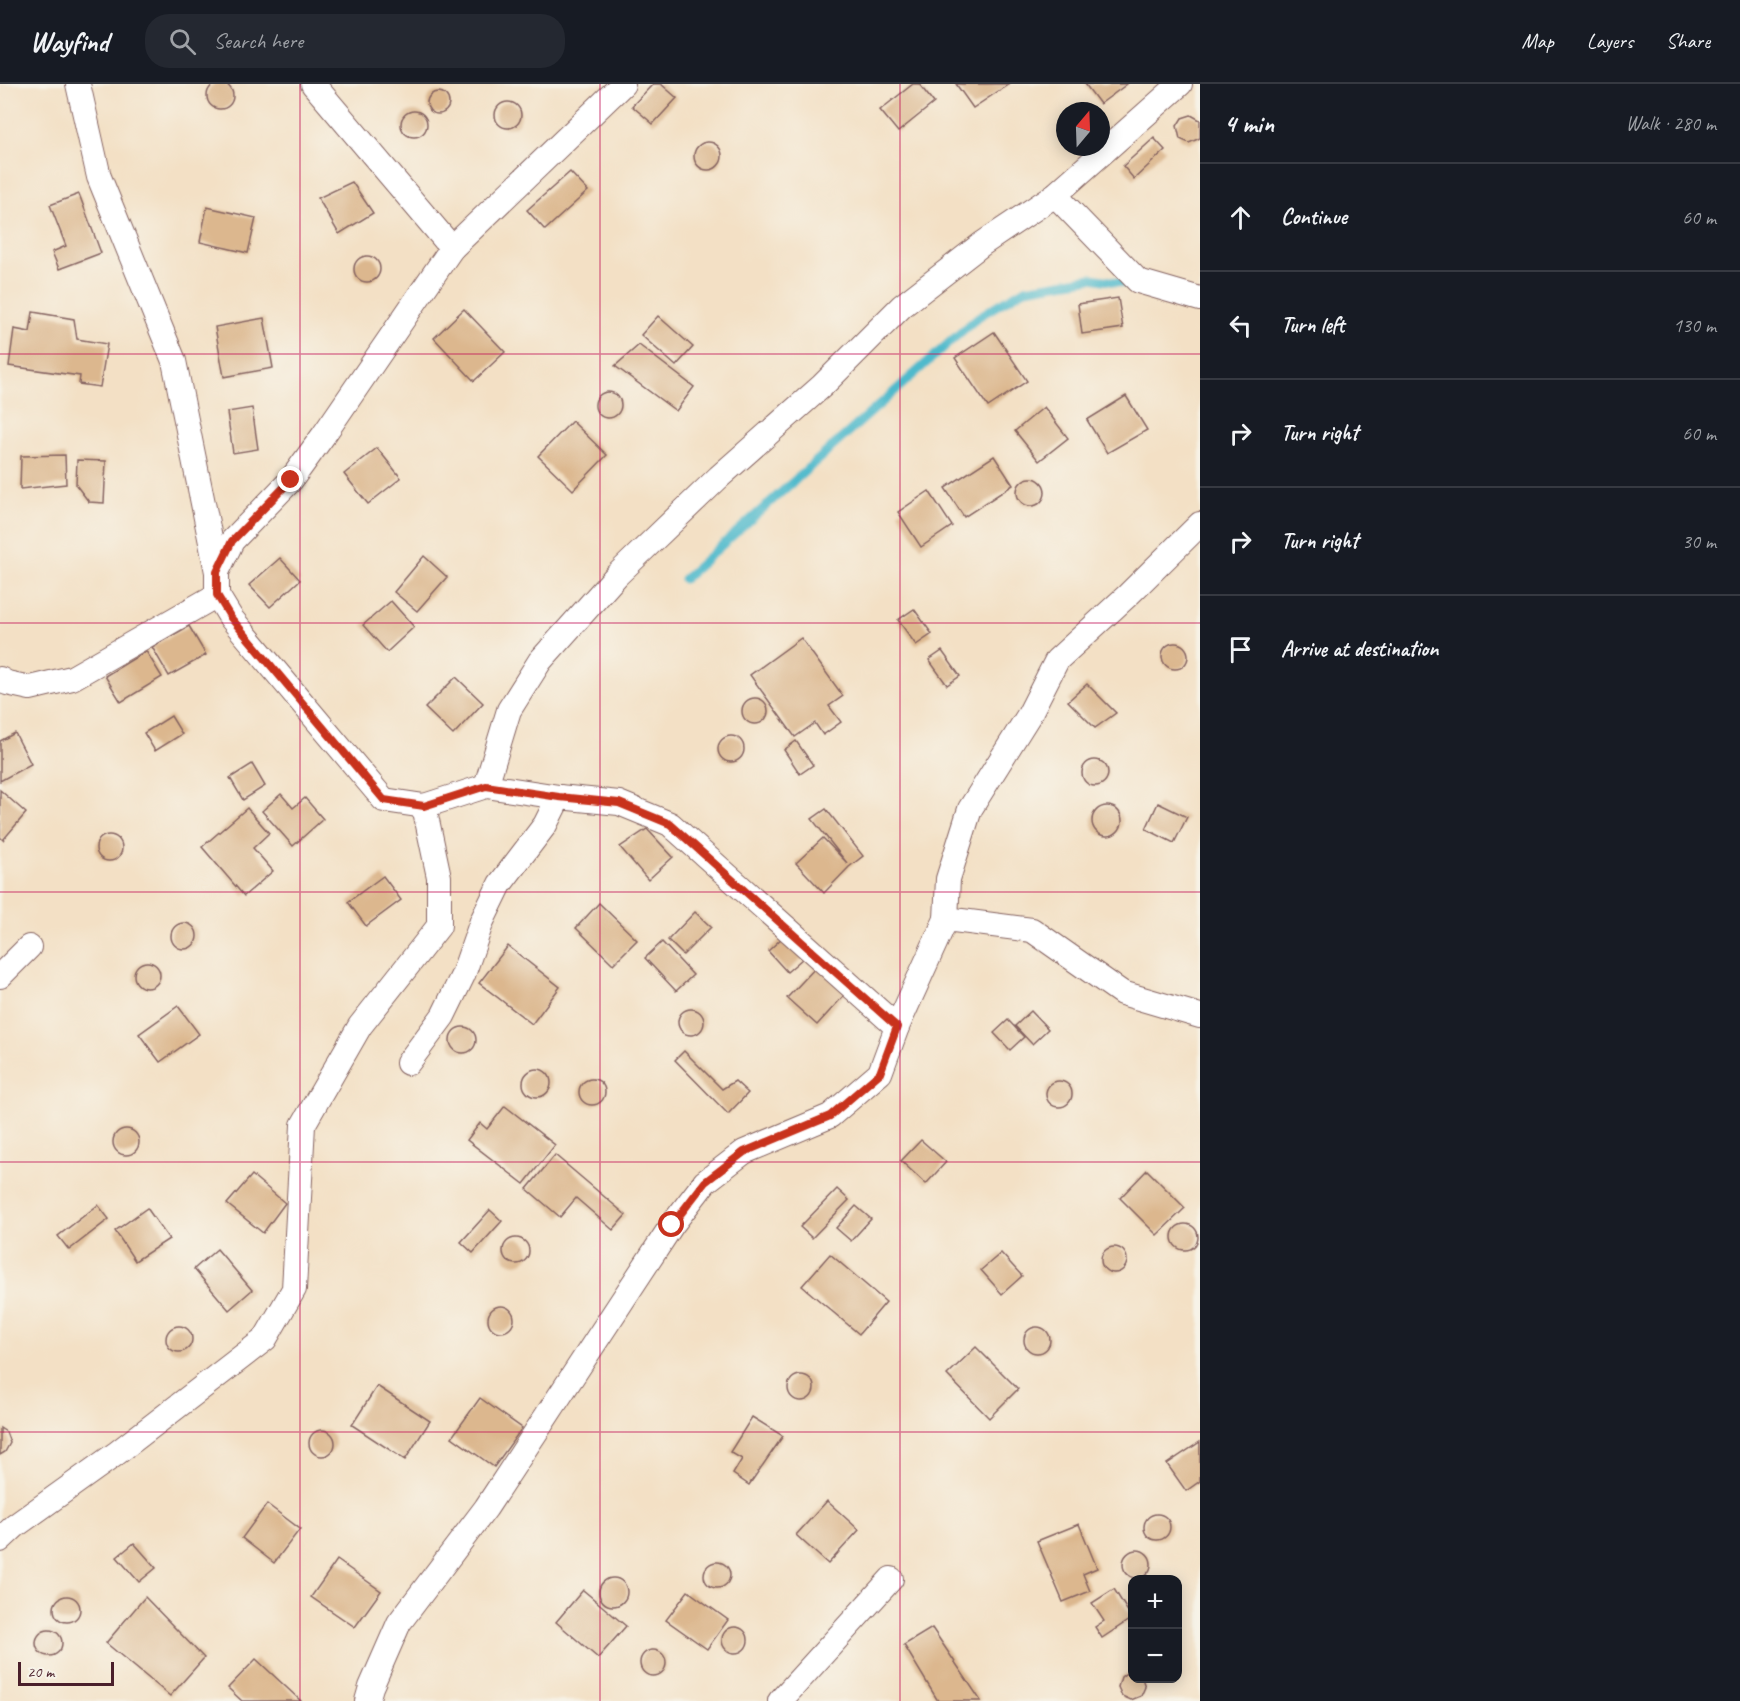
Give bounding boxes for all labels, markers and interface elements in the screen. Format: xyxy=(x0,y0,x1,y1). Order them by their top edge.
search box xyxy=(145,14,565,68)
text: Wayfind xyxy=(30,24,109,59)
icon: search xyxy=(166,25,199,58)
text: Search here xyxy=(214,27,303,55)
text: Map xyxy=(1521,28,1554,54)
text: Layers xyxy=(1587,28,1633,54)
text: Share xyxy=(1666,28,1710,54)
north arrow xyxy=(1056,102,1110,156)
text: 4 min xyxy=(1224,107,1274,140)
text: Walk · 280 m xyxy=(1626,111,1716,136)
icon: ahead xyxy=(1224,201,1257,234)
text: Continue xyxy=(1281,203,1347,231)
text: 60 m xyxy=(1682,205,1716,230)
icon: left xyxy=(1224,309,1257,342)
text: Turn left xyxy=(1281,311,1345,339)
text: 130 m xyxy=(1673,313,1716,338)
icon: right xyxy=(1224,417,1257,450)
text: Turn right xyxy=(1281,419,1358,447)
text: 60 m xyxy=(1682,421,1716,446)
route end xyxy=(277,466,303,492)
icon: right xyxy=(1224,525,1257,558)
text: Turn right xyxy=(1281,527,1358,555)
text: 30 m xyxy=(1682,529,1716,554)
icon: arrive xyxy=(1224,633,1257,666)
text: Arrive at destination xyxy=(1281,635,1438,663)
route start xyxy=(658,1211,684,1237)
map controls xyxy=(1128,1575,1182,1683)
button: + xyxy=(1128,1575,1182,1629)
button: − xyxy=(1128,1629,1182,1683)
scale bar xyxy=(18,1659,114,1686)
text: 20 m xyxy=(27,1662,54,1682)

